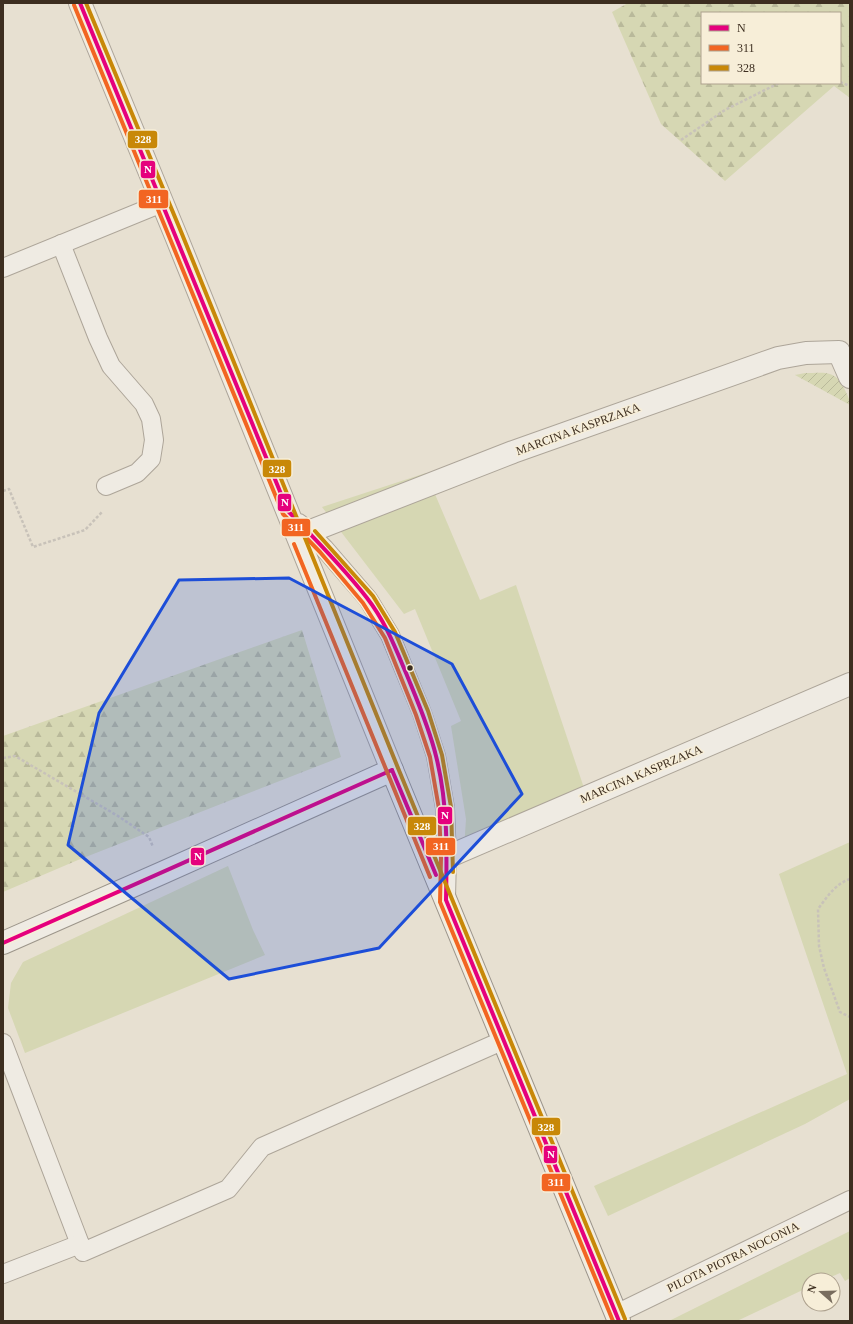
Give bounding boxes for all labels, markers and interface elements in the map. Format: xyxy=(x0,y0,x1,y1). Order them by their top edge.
legend xyxy=(701,12,841,84)
text: N xyxy=(737,21,746,35)
text: 311 xyxy=(737,41,755,55)
text: 328 xyxy=(737,61,755,75)
line badge: 328 xyxy=(127,130,158,149)
text: 328 xyxy=(135,133,152,145)
line badge: N xyxy=(140,160,156,179)
text: N xyxy=(144,163,152,175)
line badge: 311 xyxy=(138,189,169,209)
text: 311 xyxy=(146,193,162,205)
street label: MARCINA KASPRZAKA xyxy=(514,400,642,458)
line badge: 328 xyxy=(262,459,292,478)
text: 328 xyxy=(269,463,286,475)
line badge: N xyxy=(277,493,292,512)
text: N xyxy=(281,496,289,508)
line badge: 311 xyxy=(281,518,311,537)
text: 311 xyxy=(288,521,304,533)
unlabelled marker xyxy=(405,663,415,673)
street label: MARCINA KASPRZAKA xyxy=(578,742,704,806)
line badge: N xyxy=(437,806,453,825)
text: N xyxy=(441,809,449,821)
line badge: 328 xyxy=(407,816,437,836)
text: 328 xyxy=(414,820,431,832)
line badge: 311 xyxy=(425,837,456,856)
text: 311 xyxy=(433,840,449,852)
line badge: N xyxy=(190,847,205,866)
text: N xyxy=(194,850,202,862)
line badge: 328 xyxy=(531,1117,561,1136)
text: 328 xyxy=(538,1121,555,1133)
line badge: N xyxy=(543,1145,558,1164)
text: N xyxy=(547,1148,555,1160)
line badge: 311 xyxy=(541,1173,571,1192)
text: 311 xyxy=(548,1176,564,1188)
street label: PILOTA PIOTRA NOCONIA xyxy=(665,1219,802,1295)
north arrow xyxy=(801,1272,841,1312)
text: N xyxy=(805,1283,819,1294)

